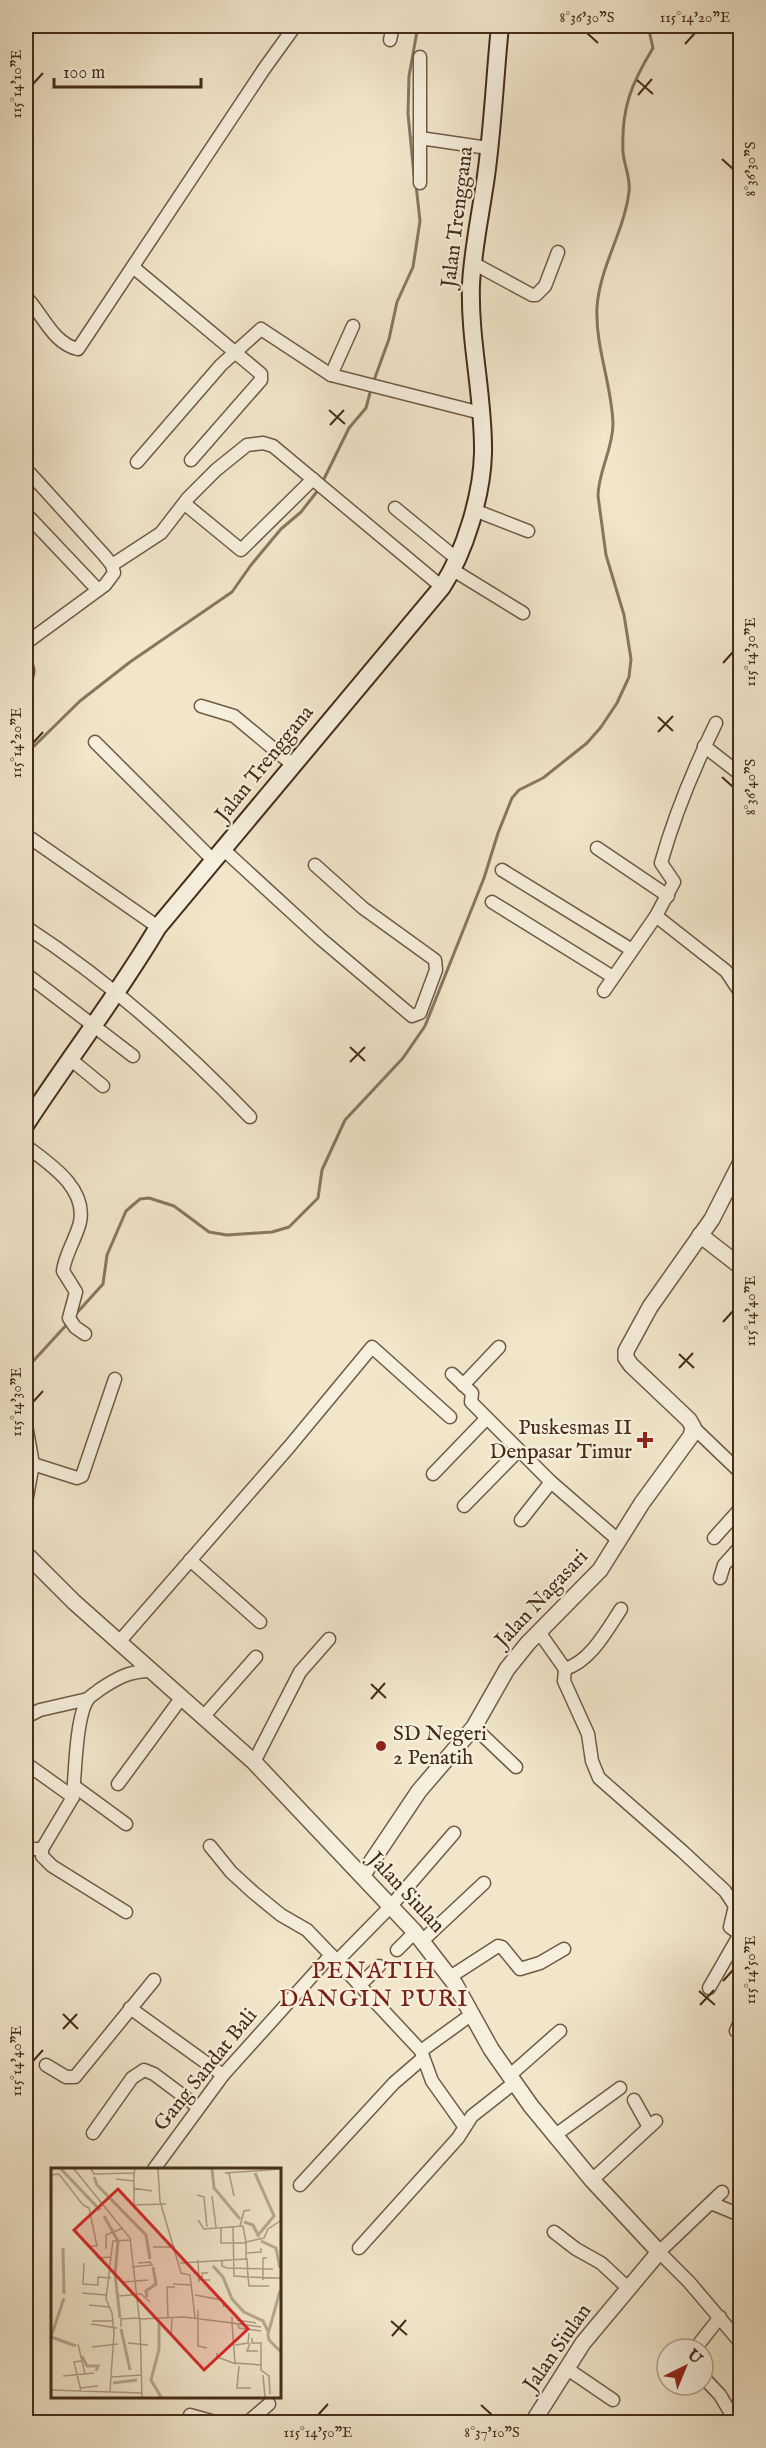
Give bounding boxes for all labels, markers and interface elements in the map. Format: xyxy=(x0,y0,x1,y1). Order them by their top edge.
text: 8°36'30"S xyxy=(560,8,614,27)
text: 115°14'20"E xyxy=(660,8,730,27)
text: 115°14'10"E xyxy=(7,49,26,119)
scale bar xyxy=(54,51,201,89)
text: 100 m xyxy=(63,62,105,85)
text: 8°36'30"S xyxy=(741,142,760,196)
street label: Jalan Trenggana xyxy=(436,144,480,291)
text: 115°14'30"E xyxy=(741,617,760,687)
street label: Jalan Trenggana xyxy=(209,700,321,829)
text: 115°14'20"E xyxy=(7,708,26,778)
text: 8°36'40"S xyxy=(741,759,760,815)
text: 115°14'40"E xyxy=(741,1275,760,1347)
text: 115°14'30"E xyxy=(7,1367,26,1437)
place label: Puskesmas II Denpasar Timur xyxy=(490,1415,632,1466)
marker: Puskesmas II Denpasar Timur xyxy=(636,1431,654,1449)
street label: Jalan Nagasari xyxy=(488,1544,594,1655)
place label: SD Negeri 2 Penatih xyxy=(393,1721,487,1772)
marker: SD Negeri 2 Penatih xyxy=(374,1739,388,1753)
street label: Jalan Siulan xyxy=(360,1845,450,1939)
text: 115°14'50"E xyxy=(741,1935,760,2005)
district label: PENATIH DANGIN PURI xyxy=(279,1956,469,2015)
street label: Gang Sandat Bali xyxy=(148,2003,264,2137)
text: 115°14'40"E xyxy=(7,2025,26,2097)
inset map xyxy=(51,2168,280,2397)
street label: Jalan Siulan xyxy=(517,2299,598,2399)
north arrow xyxy=(655,2337,715,2397)
text: U xyxy=(681,2345,706,2370)
text: 115°14'50"E xyxy=(283,2423,353,2442)
text: 8°37'10"S xyxy=(464,2423,520,2442)

